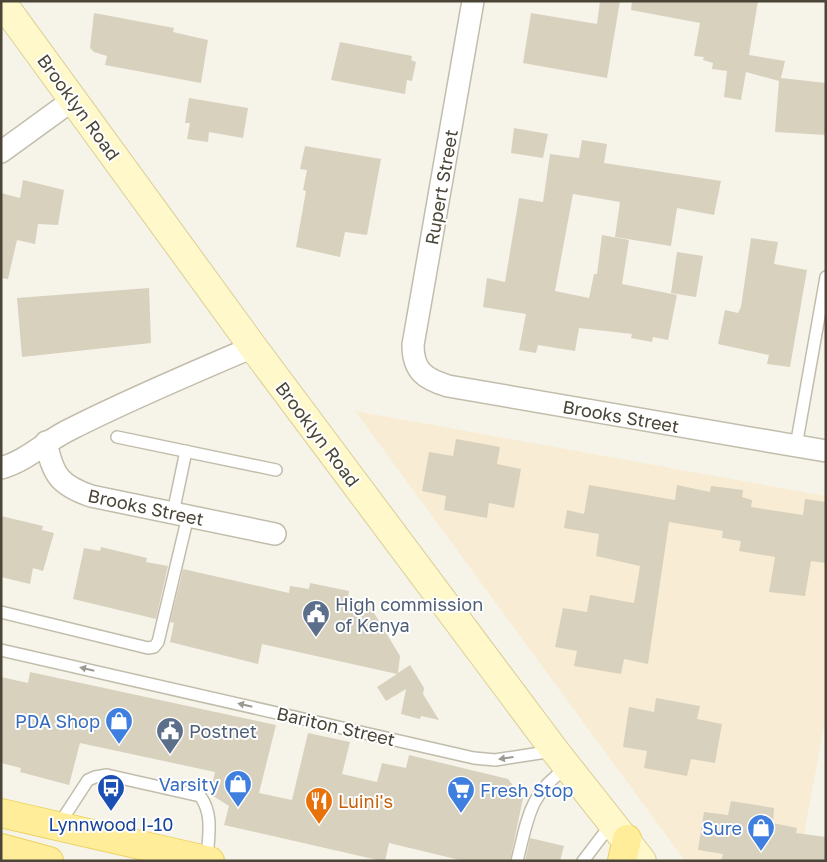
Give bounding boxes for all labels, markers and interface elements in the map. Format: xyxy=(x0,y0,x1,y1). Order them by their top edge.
street label: Brooklyn Road xyxy=(33,50,125,164)
street label: Rupert Street xyxy=(420,128,462,246)
street label: Brooklyn Road xyxy=(271,377,365,491)
street label: Brooks Street xyxy=(561,395,681,437)
street label: Brooks Street xyxy=(86,484,206,530)
place label: High commission of Kenya xyxy=(335,593,483,636)
public building icon: High commission of Kenya xyxy=(301,599,331,638)
one-way arrow xyxy=(79,665,94,673)
one-way arrow xyxy=(238,701,253,709)
street label: Bariton Street xyxy=(275,702,397,750)
shop icon: PDA Shop xyxy=(104,706,134,745)
place label: PDA Shop xyxy=(15,710,100,732)
public building icon: Postnet xyxy=(155,716,185,755)
place label: Postnet xyxy=(189,720,257,742)
one-way arrow xyxy=(498,754,514,762)
shop icon: Varsity xyxy=(223,769,253,808)
bus stop icon: Lynnwood I-10 xyxy=(96,773,126,812)
place label: Varsity xyxy=(159,773,219,795)
supermarket icon: Fresh Stop xyxy=(446,775,476,814)
place label: Fresh Stop xyxy=(480,779,573,801)
restaurant icon: Luini's xyxy=(304,786,334,825)
place label: Luini's xyxy=(338,790,393,812)
place label: Lynnwood I-10 xyxy=(49,813,173,835)
shop icon: Sure xyxy=(746,813,776,852)
place label: Sure xyxy=(702,817,742,839)

